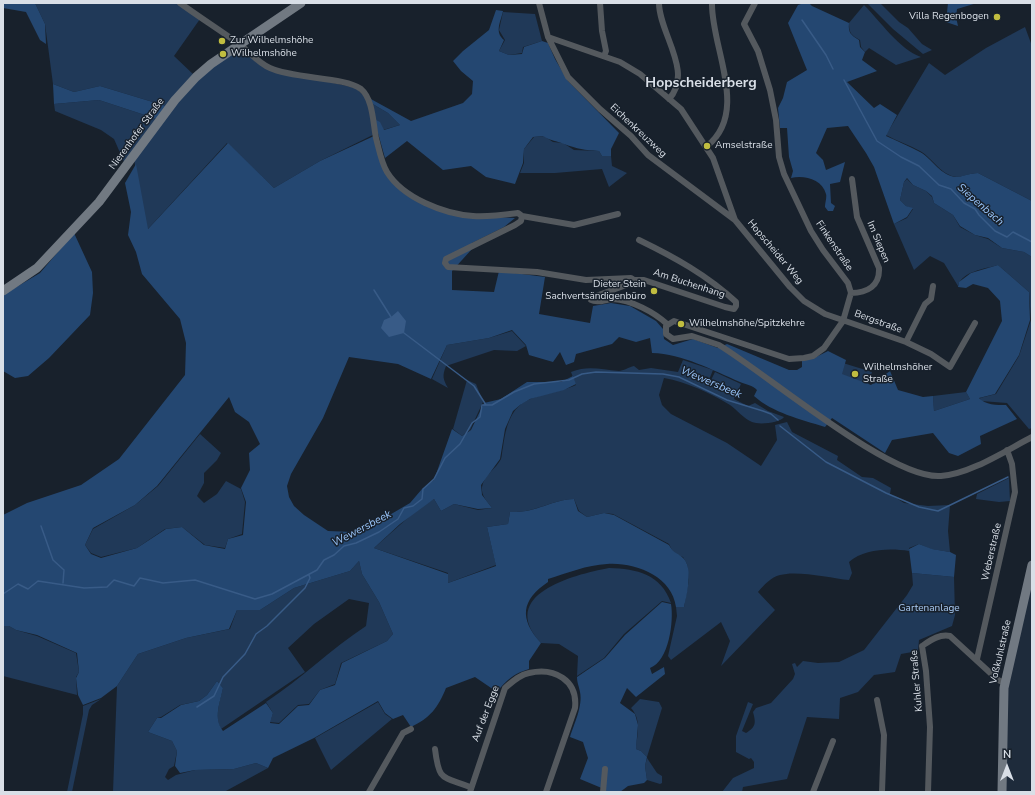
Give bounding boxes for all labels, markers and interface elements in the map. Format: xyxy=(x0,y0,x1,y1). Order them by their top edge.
place label: Villa Regenbogen xyxy=(909,11,989,23)
marker: Villa Regenbogen xyxy=(992,12,1002,22)
place label: Zur Wilhelmshöhe xyxy=(230,35,313,47)
marker: Zur Wilhelmshöhe xyxy=(217,36,227,46)
place label: Wilhelmshöhe xyxy=(231,48,297,60)
marker: Wilhelmshöhe xyxy=(218,49,228,59)
district label: Hopscheiderberg xyxy=(645,76,757,92)
street label: Nierenhofer Straße xyxy=(107,96,167,172)
street label: Eichenkreuzweg xyxy=(607,102,669,160)
place label: Amselstraße xyxy=(715,140,772,152)
marker: Amselstraße xyxy=(702,141,712,151)
water label: Siepenbach xyxy=(954,181,1006,229)
street label: Hopscheider Weg xyxy=(744,217,806,287)
street label: Finkenstraße xyxy=(813,219,855,273)
street label: Im Siepen xyxy=(864,219,892,265)
street label: Am Buchenhang xyxy=(652,267,726,301)
place label: Dieter Stein Sachvertsändigenbüro xyxy=(545,279,646,302)
marker: Dieter Stein Sachvertsändigenbüro xyxy=(649,286,659,296)
street label: Bergstraße xyxy=(852,308,904,336)
place label: Wilhelmshöhe/Spitzkehre xyxy=(689,318,805,330)
marker: Wilhelmshöhe/Spitzkehre xyxy=(676,319,686,329)
place label: Wilhelmshöher Straße xyxy=(863,362,932,386)
water label: Wewersbeek xyxy=(678,364,744,402)
marker: Wilhelmshöher Straße xyxy=(850,369,860,379)
water label: Wewersbeek xyxy=(330,508,394,550)
street label: Weberstraße xyxy=(980,522,1004,582)
park label: Gartenanlage xyxy=(898,603,960,615)
street label: Voßkuhlstraße xyxy=(988,619,1014,685)
street label: Kuhler Straße xyxy=(908,650,926,712)
street label: Auf der Egge xyxy=(470,684,502,744)
north arrow xyxy=(987,747,1027,787)
text: N xyxy=(1003,747,1011,762)

